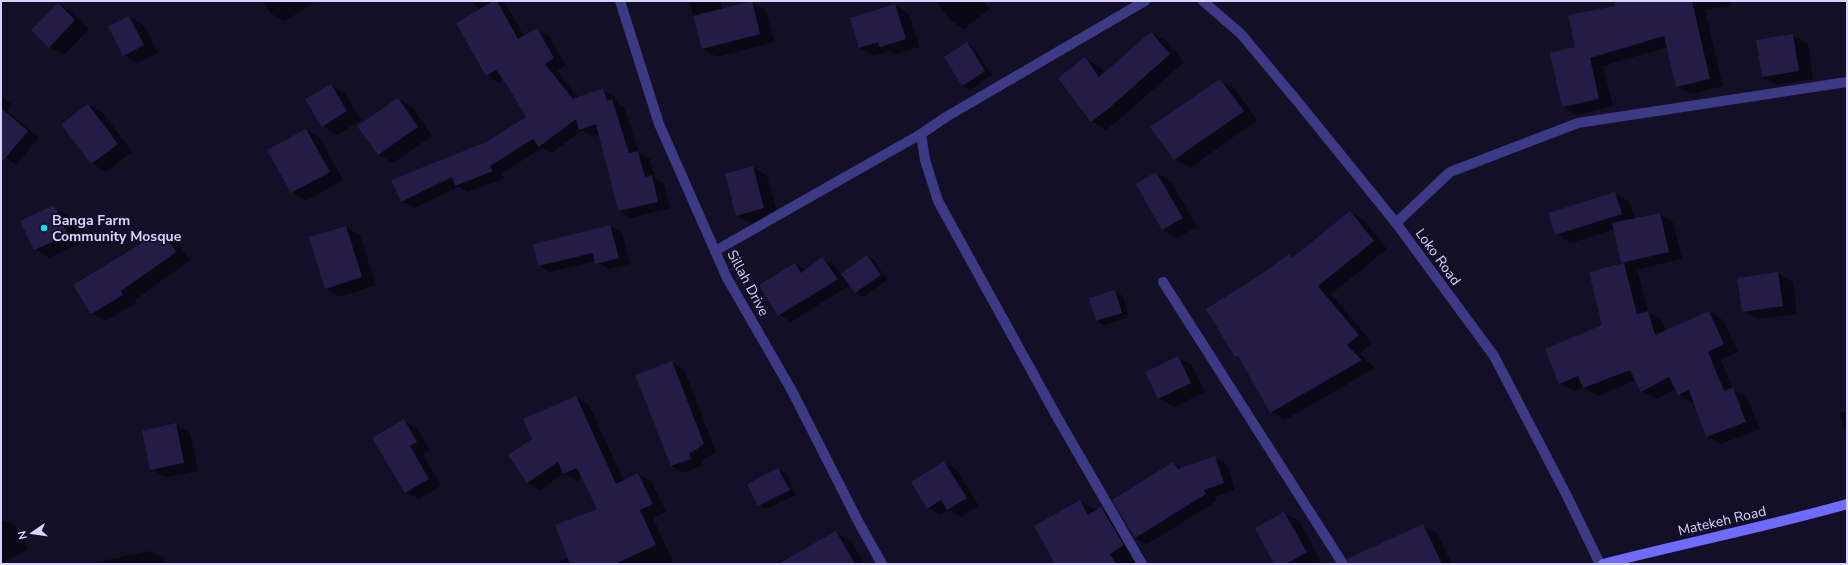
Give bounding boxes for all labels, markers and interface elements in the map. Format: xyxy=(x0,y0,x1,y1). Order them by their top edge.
place label: Banga Farm Community Mosque xyxy=(52,211,182,246)
marker: Banga Farm Community Mosque xyxy=(39,223,49,233)
street label: Loko Road xyxy=(1411,225,1465,289)
street label: Sillah Drive xyxy=(723,247,773,319)
street label: Matekeh Road xyxy=(1676,502,1768,540)
north arrow xyxy=(12,513,52,553)
text: N xyxy=(15,529,31,541)

